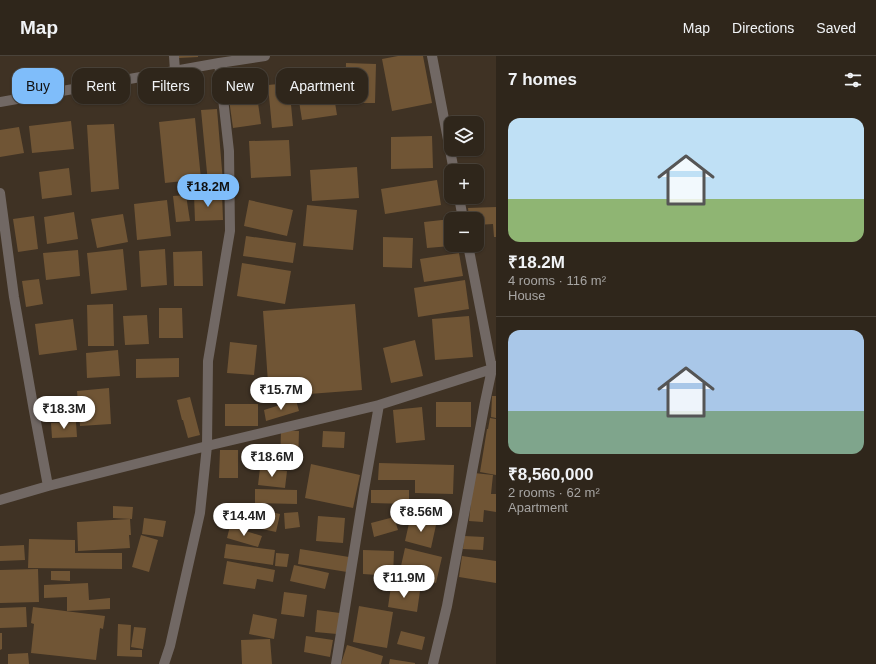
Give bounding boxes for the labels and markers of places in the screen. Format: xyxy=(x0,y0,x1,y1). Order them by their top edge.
pin: ₹18.2M xyxy=(175,174,241,208)
pin: ₹15.7M xyxy=(248,377,314,411)
pin: ₹18.3M xyxy=(31,396,97,430)
pin: ₹18.6M xyxy=(239,444,305,478)
pin: ₹8.56M xyxy=(388,499,454,533)
pin: ₹14.4M xyxy=(211,503,277,537)
pin: ₹11.9M xyxy=(371,565,437,599)

